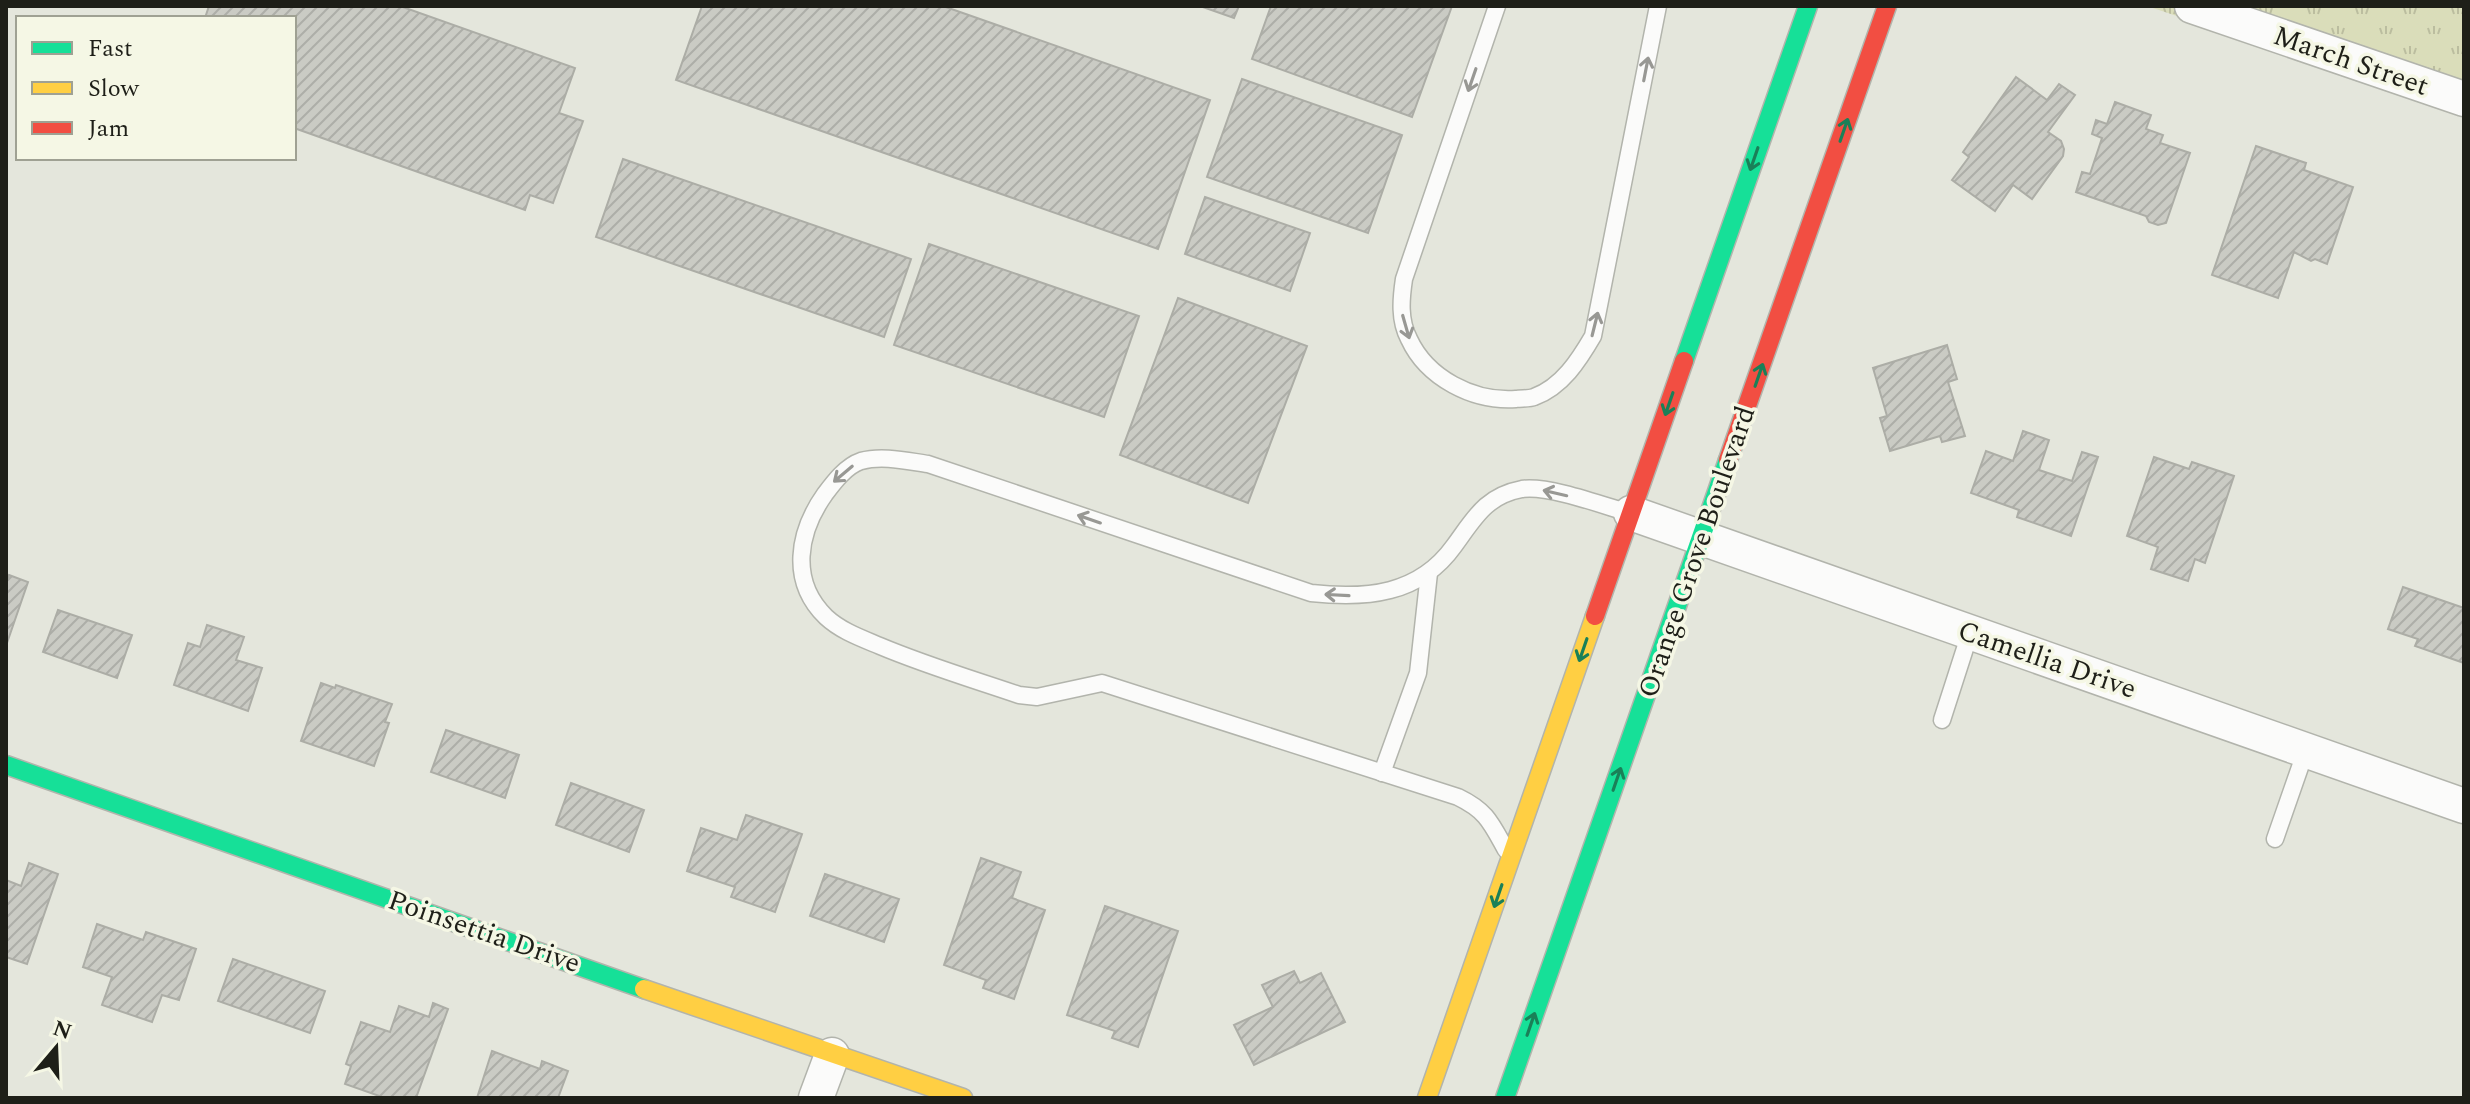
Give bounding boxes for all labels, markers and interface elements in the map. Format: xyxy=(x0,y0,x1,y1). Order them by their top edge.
street label: March Street xyxy=(2267,14,2435,108)
legend xyxy=(16,16,296,160)
text: Fast xyxy=(88,31,133,67)
one-way arrow xyxy=(1639,57,1654,82)
one-way arrow xyxy=(1463,67,1478,92)
text: Slow xyxy=(88,71,140,107)
text: Jam xyxy=(88,111,129,147)
one-way arrow xyxy=(1838,118,1853,143)
one-way arrow xyxy=(1746,146,1761,171)
one-way arrow xyxy=(1589,311,1604,337)
one-way arrow xyxy=(1399,314,1414,340)
one-way arrow xyxy=(1752,363,1767,388)
one-way arrow xyxy=(1660,392,1675,417)
street label: Orange Grove Boulevard xyxy=(1627,400,1767,704)
one-way arrow xyxy=(834,465,854,483)
one-way arrow xyxy=(1543,485,1569,500)
one-way arrow xyxy=(1077,510,1102,525)
one-way arrow xyxy=(1324,587,1351,602)
street label: Camellia Drive xyxy=(1952,609,2142,711)
one-way arrow xyxy=(1575,637,1589,662)
one-way arrow xyxy=(1611,767,1625,792)
street label: Poinsettia Drive xyxy=(382,879,586,985)
one-way arrow xyxy=(1489,883,1504,908)
north arrow xyxy=(16,1008,96,1088)
text: N xyxy=(48,1012,76,1049)
one-way arrow xyxy=(1524,1012,1539,1037)

